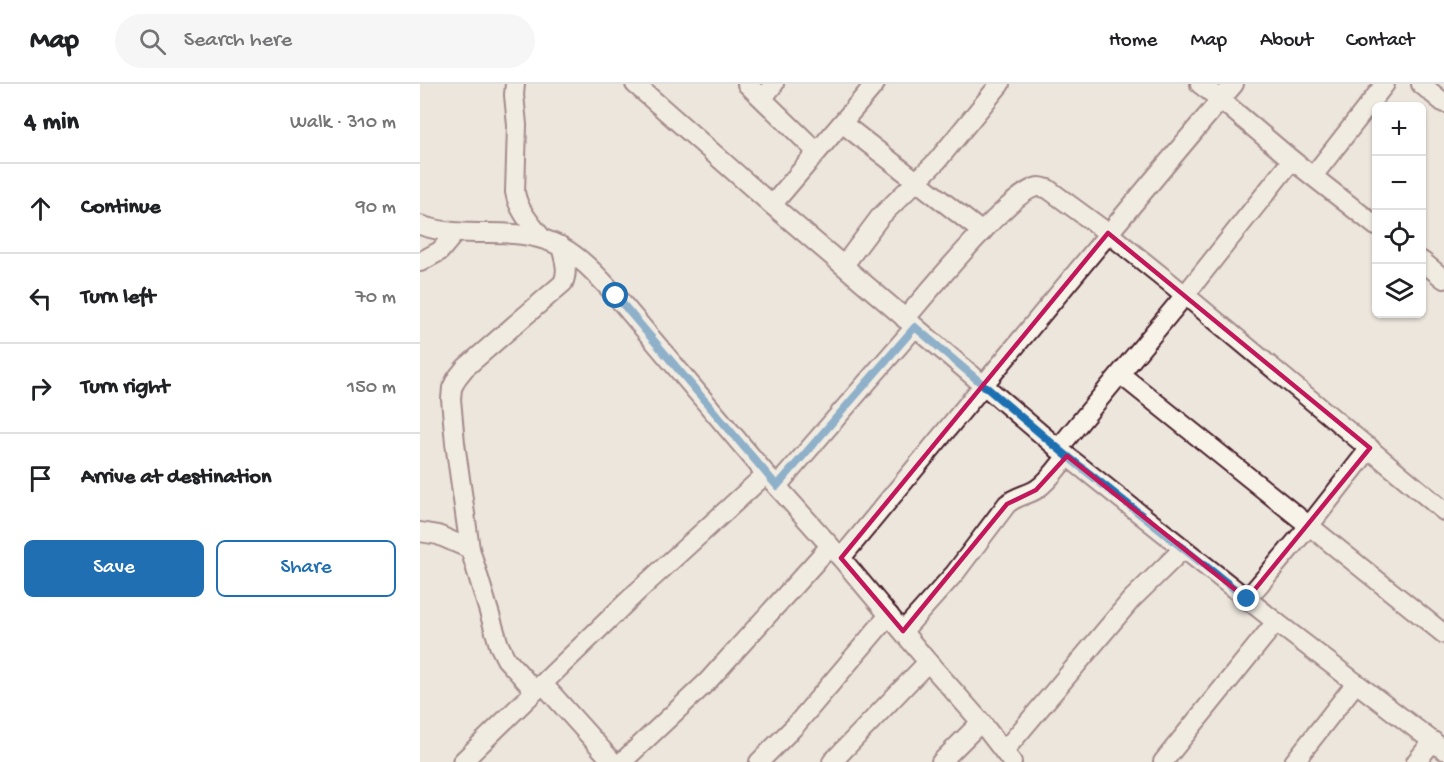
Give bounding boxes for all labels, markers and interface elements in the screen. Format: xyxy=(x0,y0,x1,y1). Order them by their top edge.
search box xyxy=(115,14,535,68)
text: Map xyxy=(30,25,79,58)
icon: search xyxy=(136,25,169,58)
text: Search here xyxy=(184,28,292,54)
text: Home xyxy=(1109,29,1157,54)
text: Map xyxy=(1190,29,1227,54)
text: About xyxy=(1260,29,1313,54)
text: Contact xyxy=(1346,29,1414,54)
map controls xyxy=(1372,102,1426,318)
button: + xyxy=(1372,102,1426,156)
text: 4 min xyxy=(24,108,79,139)
text: Walk · 310 m xyxy=(290,112,396,135)
button: − xyxy=(1372,156,1426,210)
icon: ahead xyxy=(24,192,57,225)
text: Continue xyxy=(81,195,161,221)
text: 90 m xyxy=(356,197,396,220)
button: locate xyxy=(1372,210,1426,264)
button: layers xyxy=(1372,264,1426,318)
icon: left xyxy=(24,282,57,315)
route start xyxy=(602,282,628,308)
text: Turn left xyxy=(81,285,155,311)
text: 70 m xyxy=(355,287,396,310)
icon: right xyxy=(24,372,57,405)
text: Turn right xyxy=(81,375,169,401)
text: 150 m xyxy=(347,377,396,400)
icon: arrive xyxy=(24,462,57,495)
text: Arrive at destination xyxy=(81,465,271,491)
button: Save xyxy=(24,540,204,597)
button: Share xyxy=(216,540,396,597)
route end xyxy=(1233,585,1259,611)

